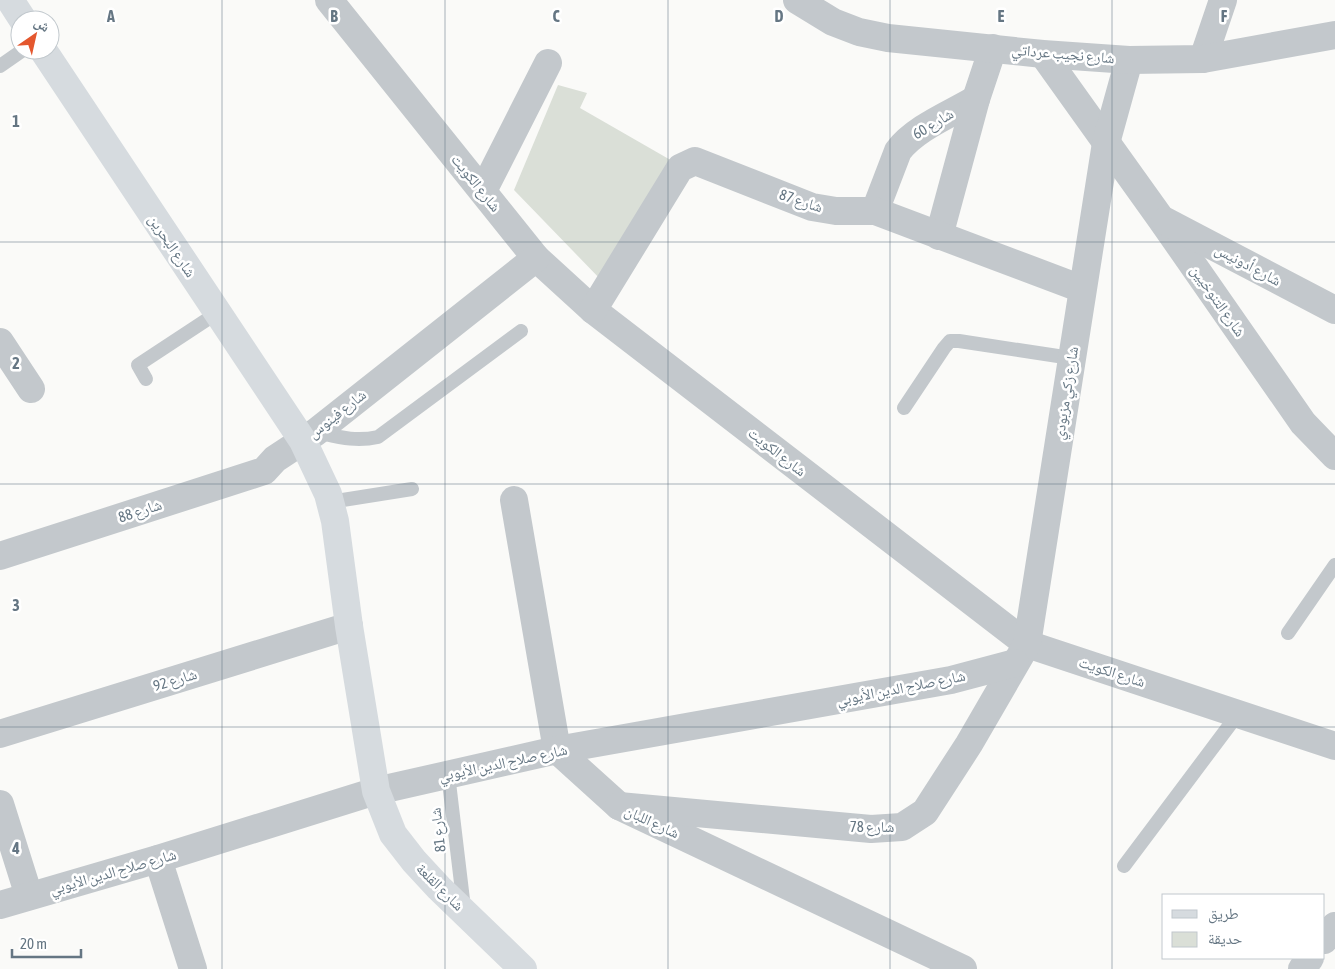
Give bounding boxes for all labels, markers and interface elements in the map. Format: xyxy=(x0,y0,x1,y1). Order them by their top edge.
text: A xyxy=(106,7,115,25)
text: B xyxy=(330,7,338,25)
text: C xyxy=(552,7,560,25)
text: D xyxy=(775,7,784,25)
text: E xyxy=(998,7,1005,25)
text: F xyxy=(1221,7,1228,25)
north arrow xyxy=(10,10,60,60)
text: ش xyxy=(31,13,53,36)
street label: شارع نجيب عرداتي xyxy=(1011,41,1115,70)
street label: شارع 60 xyxy=(909,105,957,144)
text: 1 xyxy=(12,112,20,130)
street label: شارع الكويت xyxy=(447,151,505,216)
street label: شارع 87 xyxy=(777,186,825,217)
street label: شارع البحرين xyxy=(144,211,200,281)
street label: شارع أدونيس xyxy=(1211,240,1284,291)
street label: شارع التنوخيين xyxy=(1186,262,1249,341)
street label: شارع زكي مزبودي xyxy=(1050,345,1085,442)
text: 2 xyxy=(12,354,20,372)
street label: شارع فينوس xyxy=(304,386,370,443)
street label: شارع الكويت xyxy=(744,424,810,481)
street label: شارع 88 xyxy=(116,495,164,527)
text: 3 xyxy=(12,596,20,614)
street label: شارع الكويت xyxy=(1076,653,1148,692)
street label: شارع 92 xyxy=(151,665,199,696)
street label: شارع صلاح الدين الأيوبي xyxy=(835,667,968,712)
street label: شارع صلاح الدين الأيوبي xyxy=(437,741,570,788)
street label: شارع اللبان xyxy=(622,802,682,843)
street label: شارع 81 xyxy=(426,806,451,853)
street label: شارع 78 xyxy=(850,818,894,837)
text: 4 xyxy=(11,839,20,857)
street label: شارع صلاح الدين الأيوبي xyxy=(48,845,179,901)
street label: شارع القلعة xyxy=(412,859,468,915)
legend xyxy=(1162,894,1325,959)
text: طريق xyxy=(1208,905,1239,924)
scale bar xyxy=(12,926,81,958)
text: حديقة xyxy=(1208,930,1243,947)
text: 20 m xyxy=(20,935,47,952)

